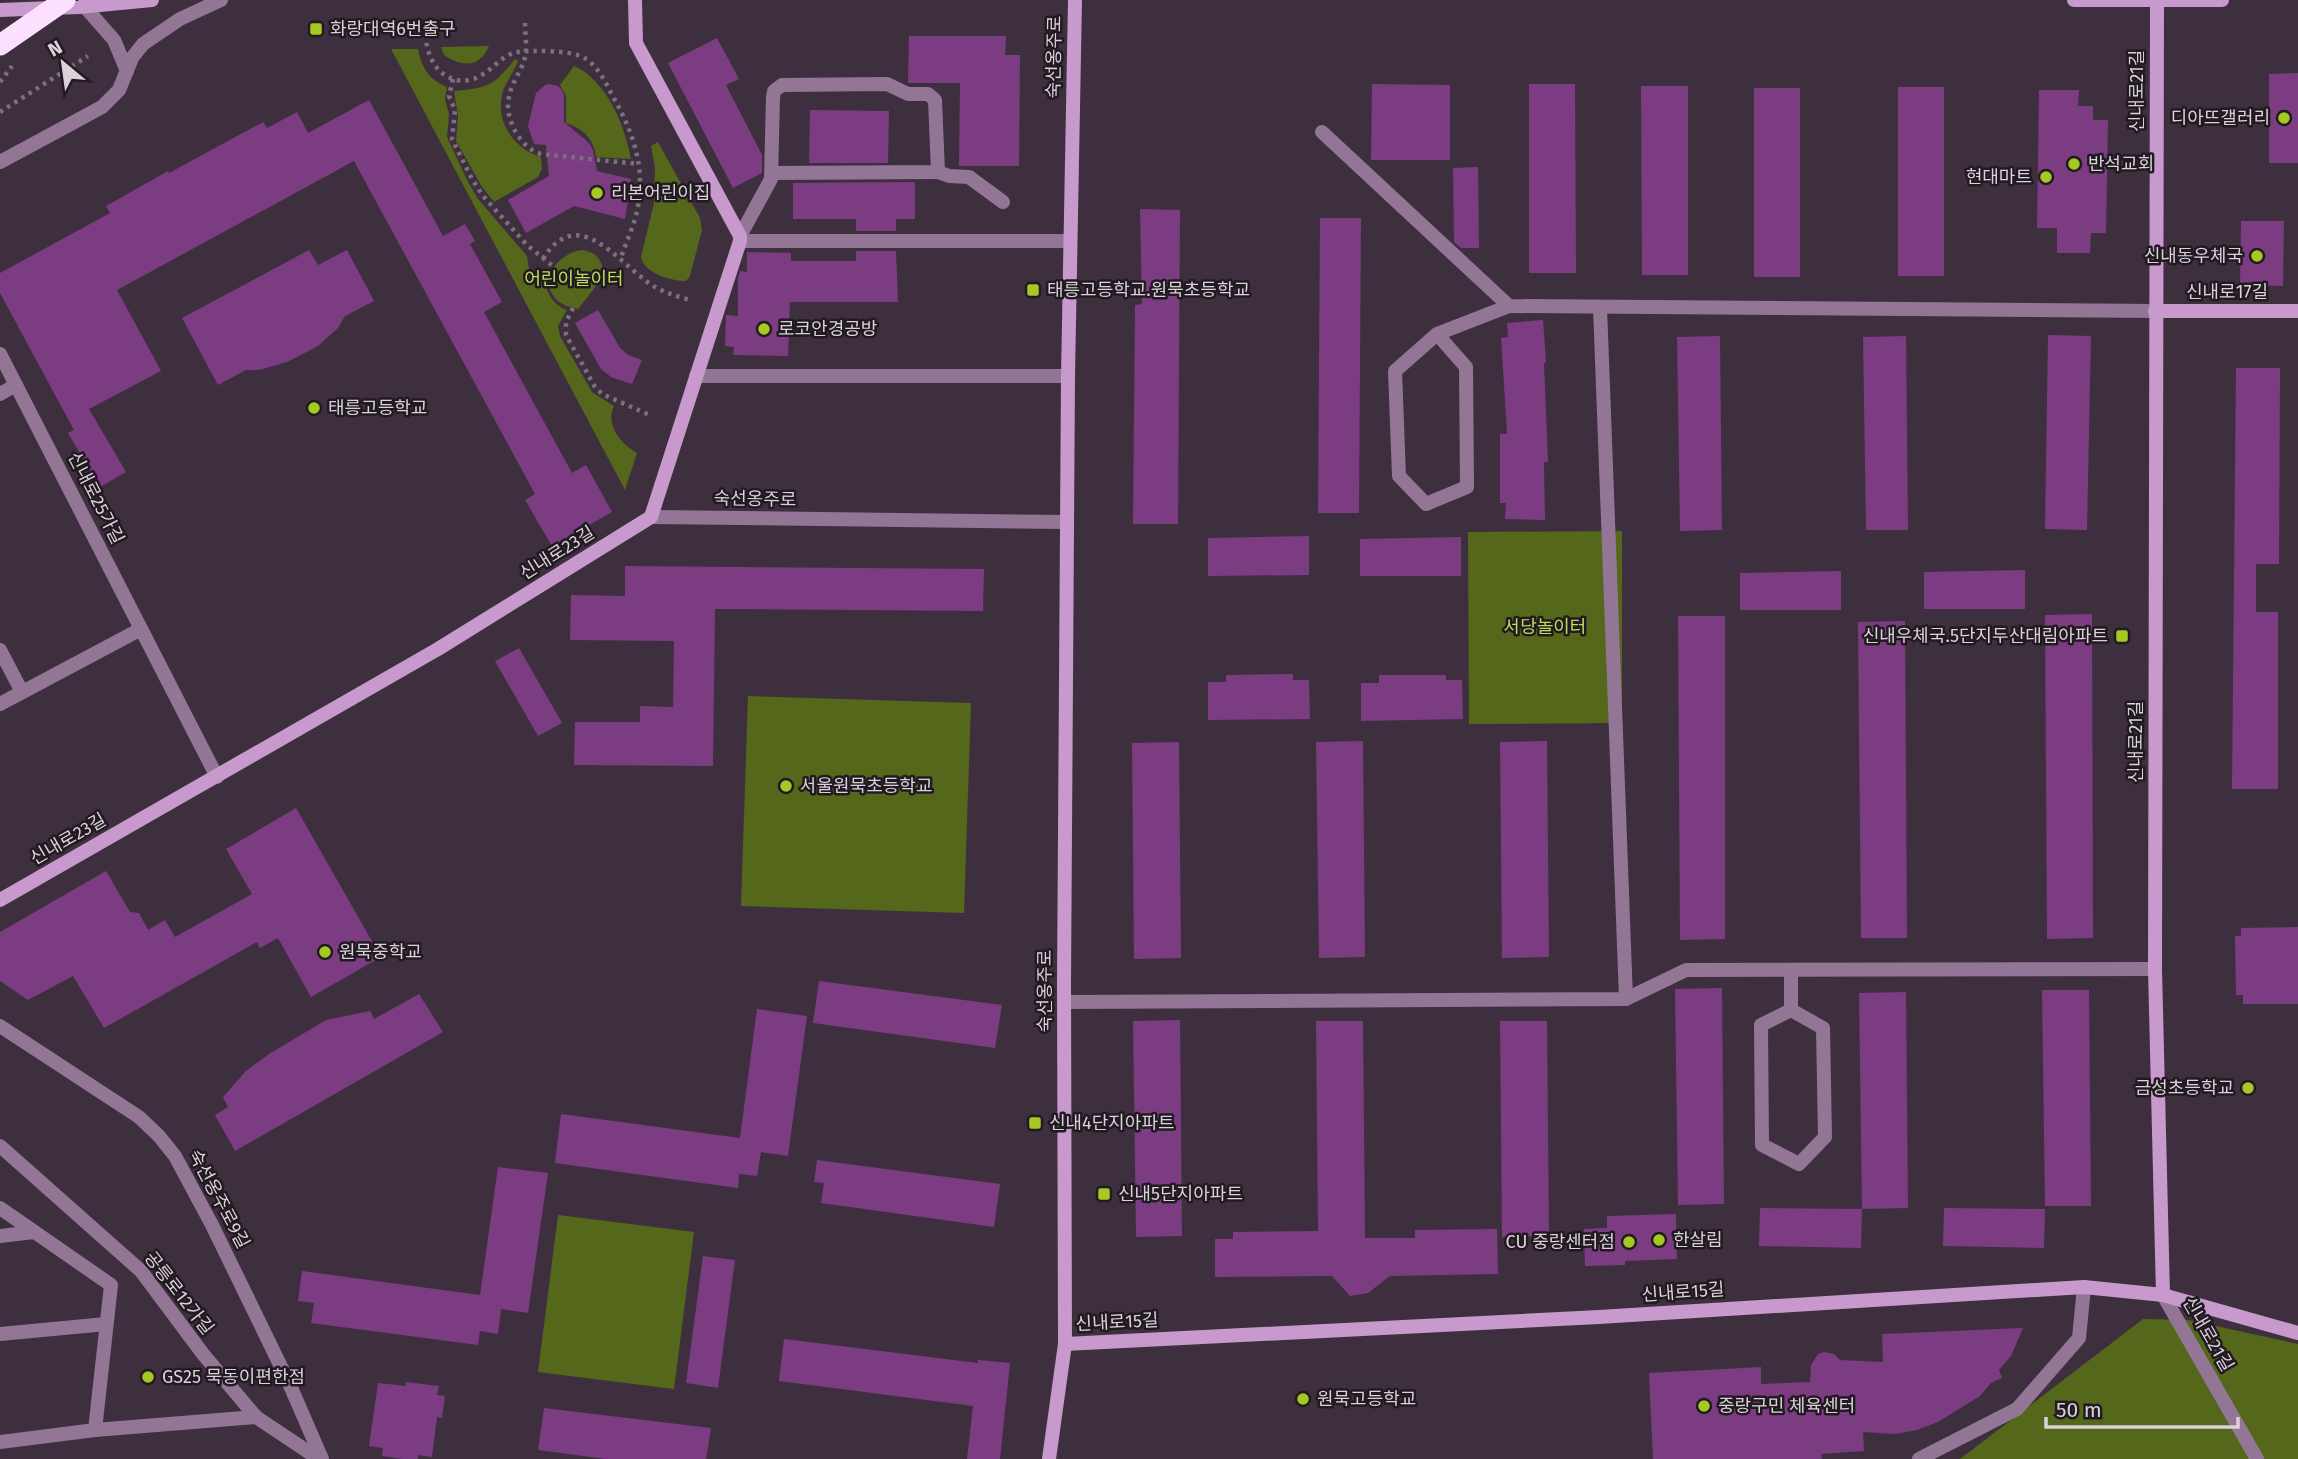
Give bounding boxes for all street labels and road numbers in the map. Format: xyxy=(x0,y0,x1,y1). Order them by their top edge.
street label: 숙선옹주로 xyxy=(1042,15,1066,99)
street label: 신내로21길 xyxy=(2126,50,2148,132)
street label: 신내로17길 xyxy=(2186,281,2268,303)
street label: 신내로25가길 xyxy=(63,448,129,548)
street label: 숙선옹주로 xyxy=(713,487,797,511)
street label: 신내로23길 xyxy=(516,521,598,585)
street label: 신내로21길 xyxy=(2125,701,2147,783)
street label: 신내로23길 xyxy=(26,808,110,870)
street label: 숙선옹주로 xyxy=(1034,950,1056,1032)
street label: 숙선옹주로9길 xyxy=(184,1146,254,1252)
street label: 공릉로12가길 xyxy=(140,1247,218,1339)
street label: 신내로15길 xyxy=(1641,1278,1725,1306)
street label: 신내로21길 xyxy=(2178,1293,2238,1375)
street label: 신내로15길 xyxy=(1075,1309,1159,1335)

